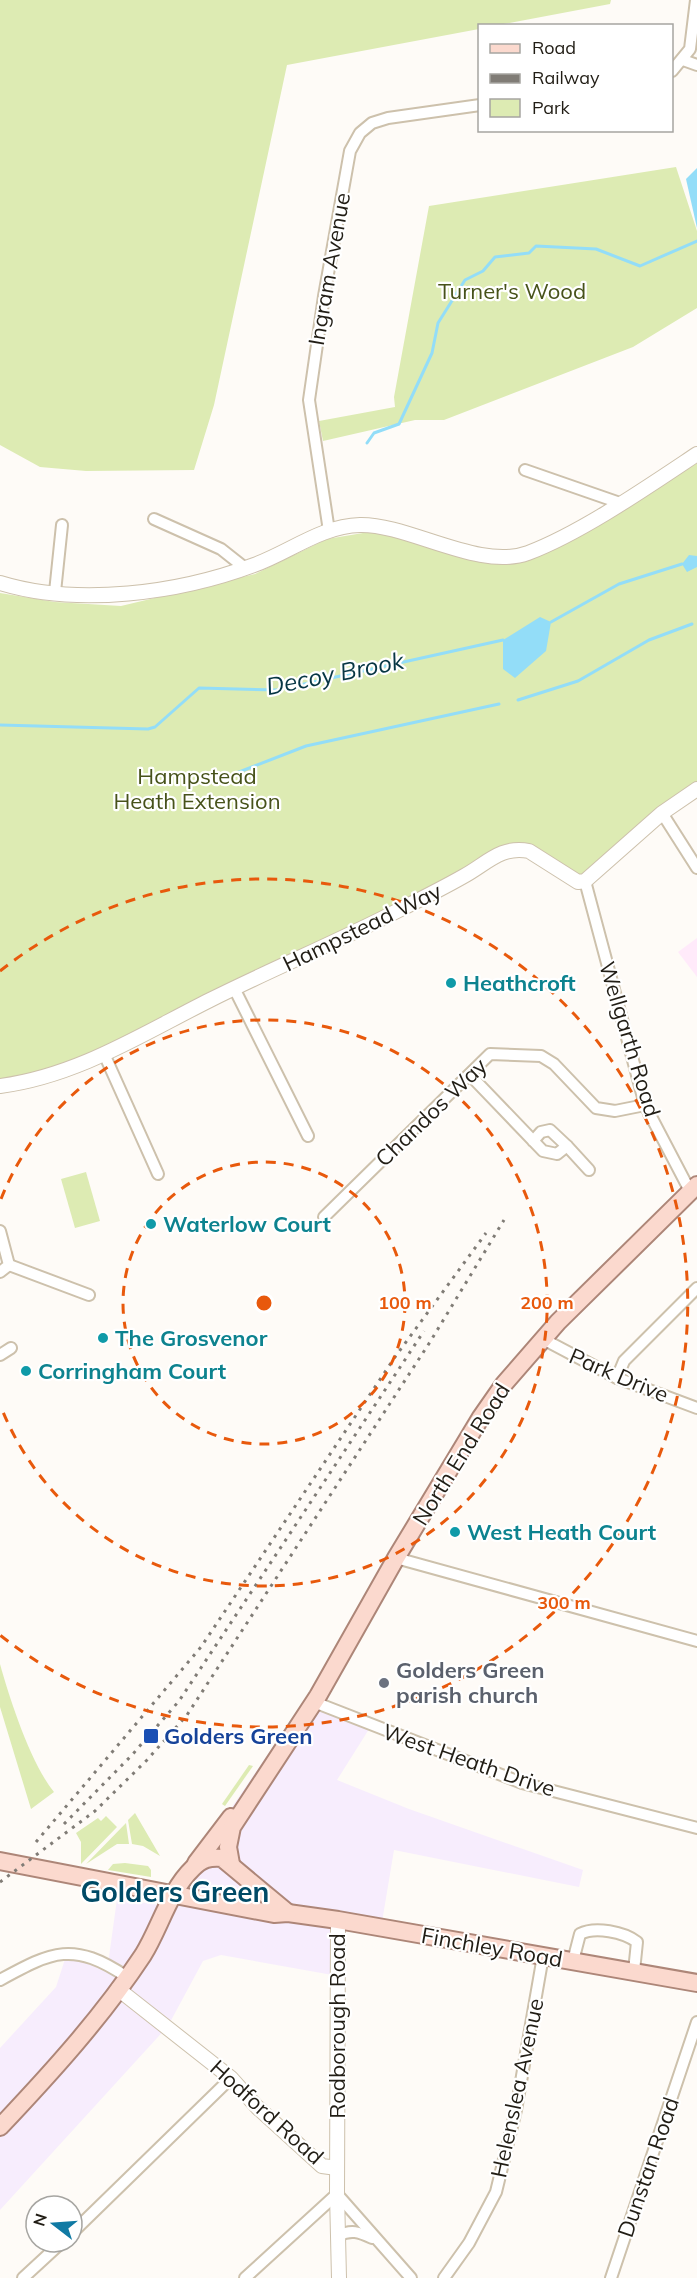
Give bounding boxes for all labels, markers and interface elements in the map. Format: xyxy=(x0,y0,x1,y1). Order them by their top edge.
legend xyxy=(478,24,673,132)
text: Road xyxy=(532,36,576,59)
text: Railway xyxy=(532,66,600,89)
text: Park xyxy=(532,96,571,119)
street label: Ingram Avenue xyxy=(302,190,356,348)
park label: Turner's Wood xyxy=(438,277,586,305)
water label: Decoy Brook xyxy=(263,645,407,701)
park label: Hampstead Heath Extension xyxy=(113,762,281,815)
street label: Hampstead Way xyxy=(278,876,446,978)
street label: Wellgarth Road xyxy=(593,958,667,1120)
place label: Heathcroft xyxy=(463,969,576,997)
marker: Heathcroft xyxy=(444,976,458,990)
street label: Chandos Way xyxy=(369,1052,493,1172)
place label: Waterlow Court xyxy=(163,1210,331,1238)
marker: Waterlow Court xyxy=(144,1217,158,1231)
text: 100 m xyxy=(378,1291,432,1314)
text: 200 m xyxy=(520,1291,574,1314)
centre of rings xyxy=(254,1293,274,1313)
place label: The Grosvenor xyxy=(115,1324,268,1352)
marker: The Grosvenor xyxy=(96,1331,110,1345)
street label: Park Drive xyxy=(565,1342,673,1408)
place label: Corringham Court xyxy=(38,1357,226,1385)
marker: Corringham Court xyxy=(19,1364,33,1378)
street label: North End Road xyxy=(406,1378,516,1530)
place label: West Heath Court xyxy=(467,1518,656,1546)
marker: West Heath Court xyxy=(448,1525,462,1539)
text: 300 m xyxy=(537,1591,591,1614)
place label: Golders Green parish church xyxy=(396,1656,544,1709)
marker: Golders Green parish church xyxy=(377,1676,391,1690)
street label: West Heath Drive xyxy=(379,1717,559,1803)
place label: Golders Green xyxy=(164,1722,312,1750)
marker: Golders Green xyxy=(142,1727,160,1745)
district label: Golders Green xyxy=(81,1874,269,1909)
street label: Finchley Road xyxy=(419,1921,565,1973)
street label: Rodborough Road xyxy=(323,1933,351,2119)
street label: Helenslea Avenue xyxy=(484,1996,550,2180)
street label: Hodford Road xyxy=(204,2054,330,2170)
street label: Dunstan Road xyxy=(611,2093,685,2241)
north arrow xyxy=(24,2194,84,2254)
text: N xyxy=(28,2211,51,2228)

